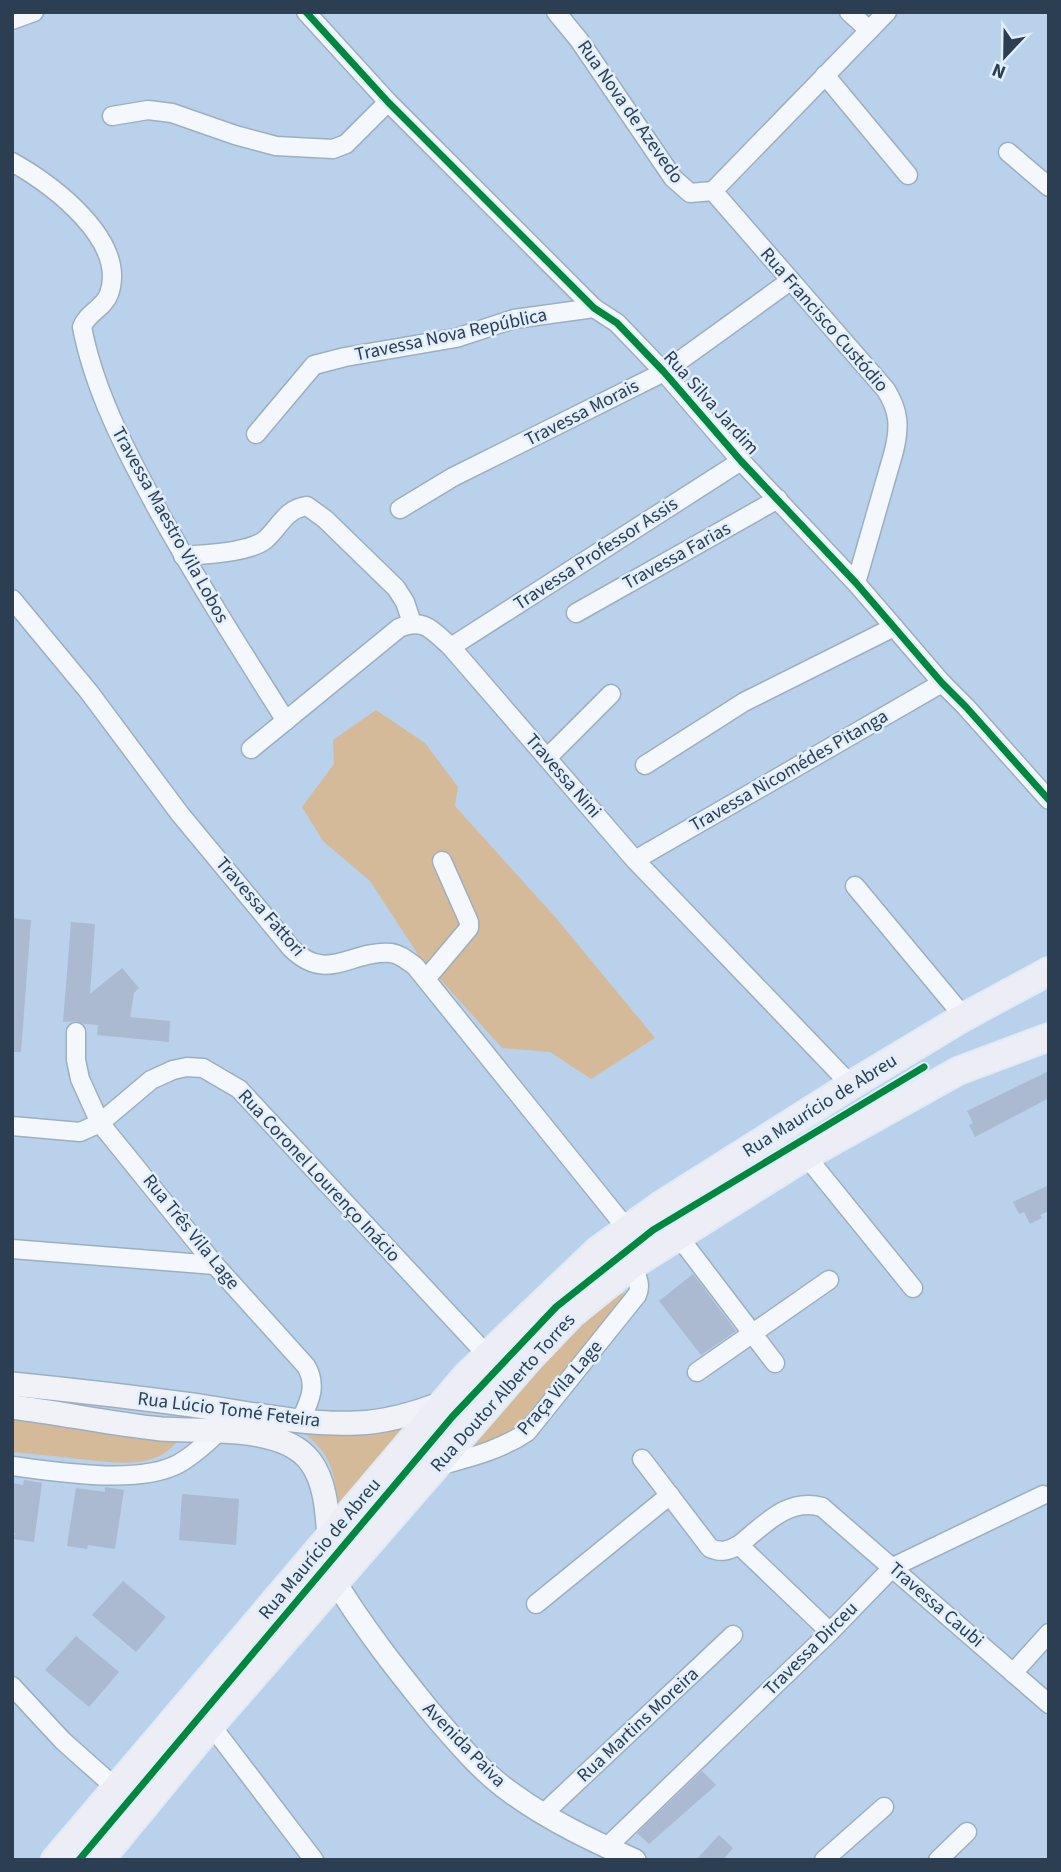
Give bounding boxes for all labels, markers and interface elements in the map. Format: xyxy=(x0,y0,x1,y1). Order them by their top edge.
north arrow xyxy=(970,21,1040,91)
street label: Rua Nova de Azevedo xyxy=(570,35,690,189)
text: N xyxy=(988,55,1010,85)
street label: Rua Francisco Custódio xyxy=(754,242,894,398)
street label: Travessa Nova República xyxy=(352,301,550,369)
street label: Rua Silva Jardim xyxy=(657,345,765,461)
street label: Travessa Morais xyxy=(520,373,644,453)
street label: Travessa Maestro Vila Lobos xyxy=(105,422,235,628)
street label: Travessa Professor Assis xyxy=(509,491,683,617)
street label: Travessa Farias xyxy=(618,515,736,597)
street label: Travessa Nicomédes Pitanga xyxy=(685,703,893,839)
street label: Travessa Nini xyxy=(519,728,607,824)
street label: Travessa Fattori xyxy=(209,851,311,963)
street label: Rua Maurício de Abreu xyxy=(737,1047,903,1165)
street label: Rua Coronel Lourenço Inácio xyxy=(231,1084,407,1268)
street label: Rua Três Vila Lage xyxy=(136,1168,246,1296)
street label: Rua Doutor Alberto Torres xyxy=(424,1308,582,1478)
street label: Praça Vila Lage xyxy=(511,1334,609,1442)
street label: Rua Lúcio Tomé Feteira xyxy=(136,1385,322,1435)
street label: Rua Maurício de Abreu xyxy=(253,1472,387,1626)
street label: Travessa Caubi xyxy=(882,1556,990,1654)
street label: Travessa Dirceu xyxy=(758,1596,864,1702)
street label: Rua Martins Moreira xyxy=(571,1661,705,1789)
street label: Avenida Paiva xyxy=(416,1696,512,1794)

